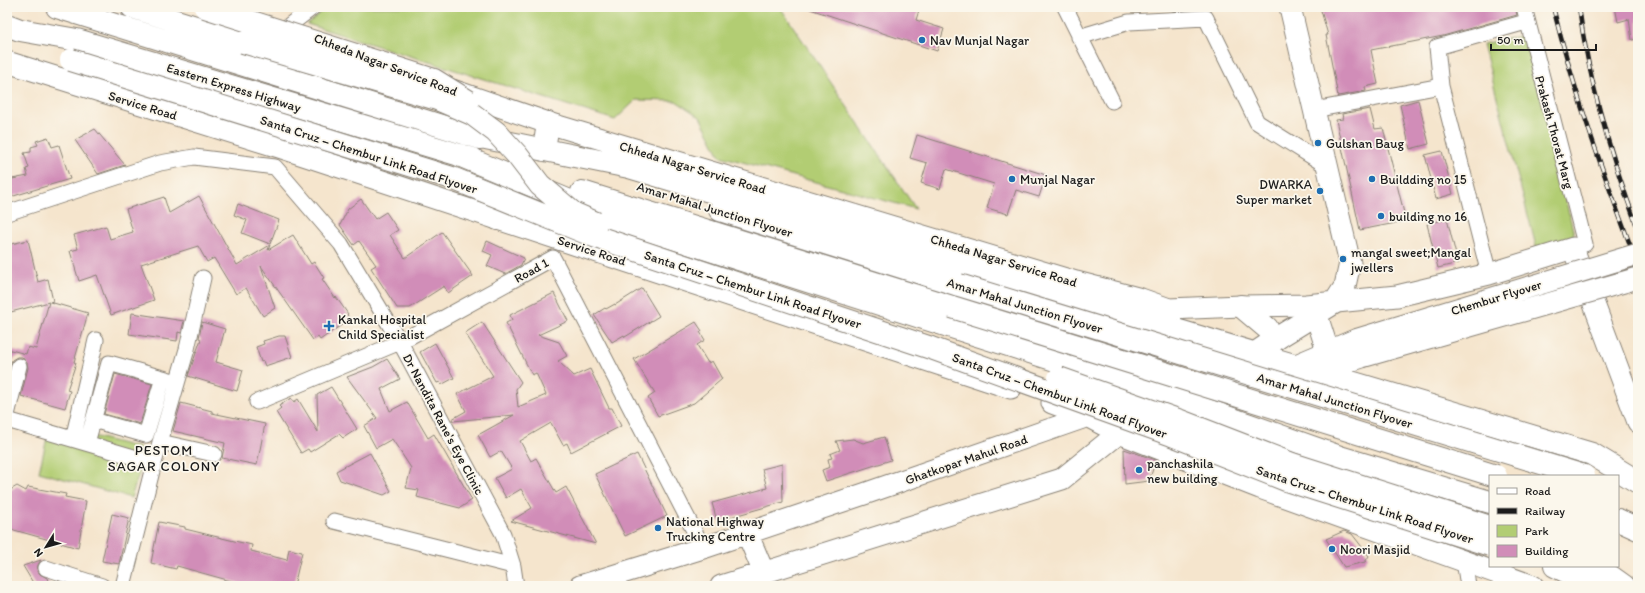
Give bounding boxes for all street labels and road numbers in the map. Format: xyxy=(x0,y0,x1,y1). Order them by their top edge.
street label: Chheda Nagar Service Road xyxy=(312,30,460,99)
street label: Eastern Express Highway xyxy=(165,60,303,115)
street label: Prakash Thorat Marg xyxy=(1532,74,1577,191)
street label: Service Road xyxy=(107,88,179,123)
street label: Santa Cruz – Chembur Link Road Flyover xyxy=(258,112,480,197)
street label: Chheda Nagar Service Road xyxy=(618,138,768,197)
street label: Amar Mahal Junction Flyover xyxy=(635,179,795,241)
street label: Chheda Nagar Service Road xyxy=(929,231,1079,290)
street label: Service Road xyxy=(556,232,628,269)
street label: Santa Cruz – Chembur Link Road Flyover xyxy=(642,247,864,332)
street label: Road 1 xyxy=(511,255,551,286)
street label: Amar Mahal Junction Flyover xyxy=(945,275,1105,337)
street label: Chembur Flyover xyxy=(1449,277,1543,318)
street label: Santa Cruz – Chembur Link Road Flyover xyxy=(950,350,1170,442)
street label: Dr Nandita Rane's Eye Clinic xyxy=(400,351,487,497)
street label: Amar Mahal Junction Flyover xyxy=(1255,370,1415,432)
street label: Ghatkopar Mahul Road xyxy=(903,431,1029,487)
street label: Santa Cruz – Chembur Link Road Flyover xyxy=(1254,462,1476,547)

